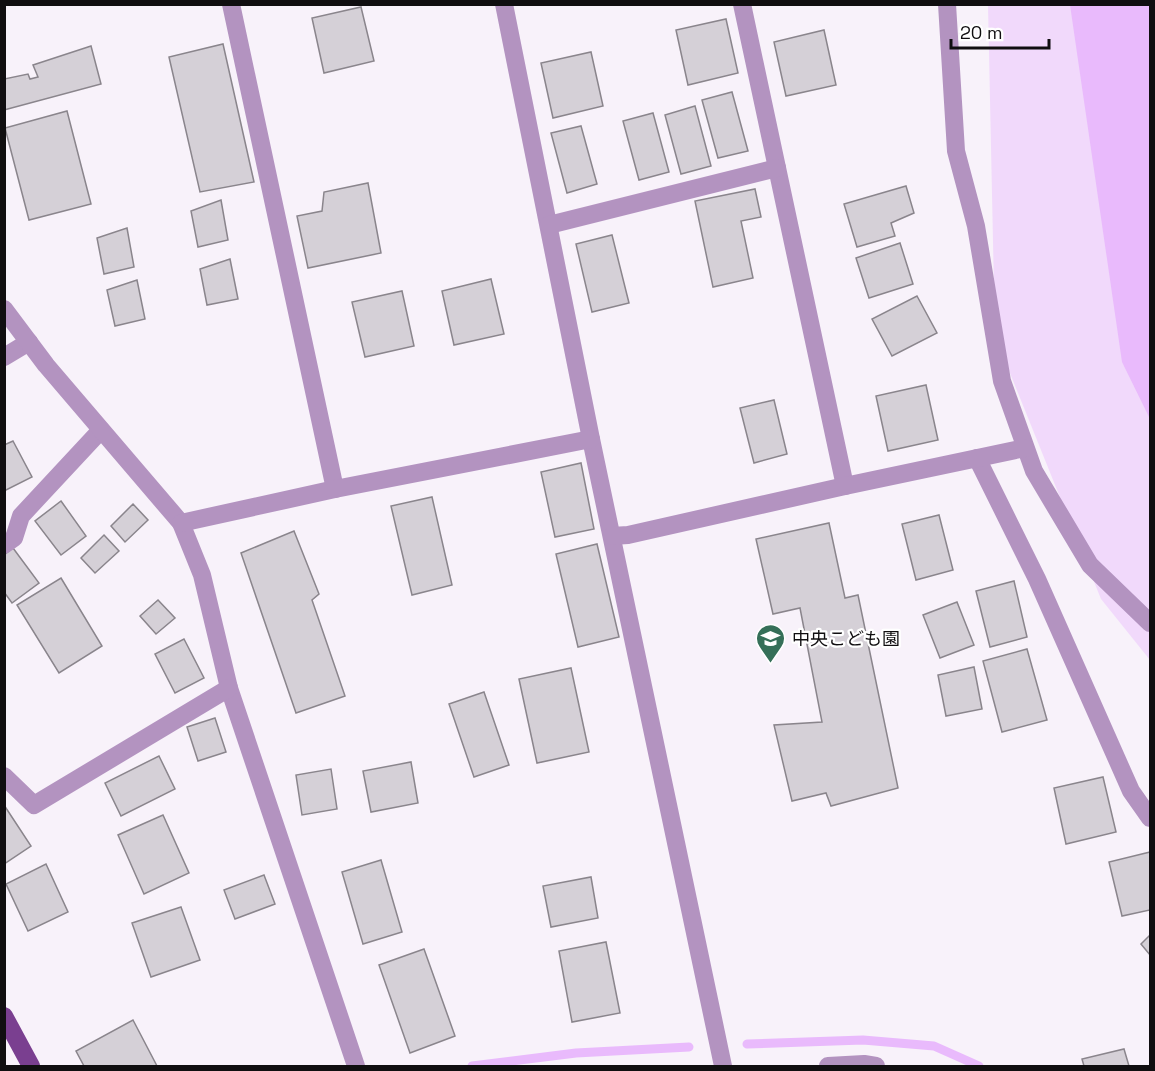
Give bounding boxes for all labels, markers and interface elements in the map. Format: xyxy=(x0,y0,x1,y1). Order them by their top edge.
scale bar xyxy=(951,12,1048,50)
text: 20 m xyxy=(960,21,1003,44)
school or university icon: 中央こども園 xyxy=(755,622,787,664)
place label: 中央こども園 xyxy=(792,627,900,650)

